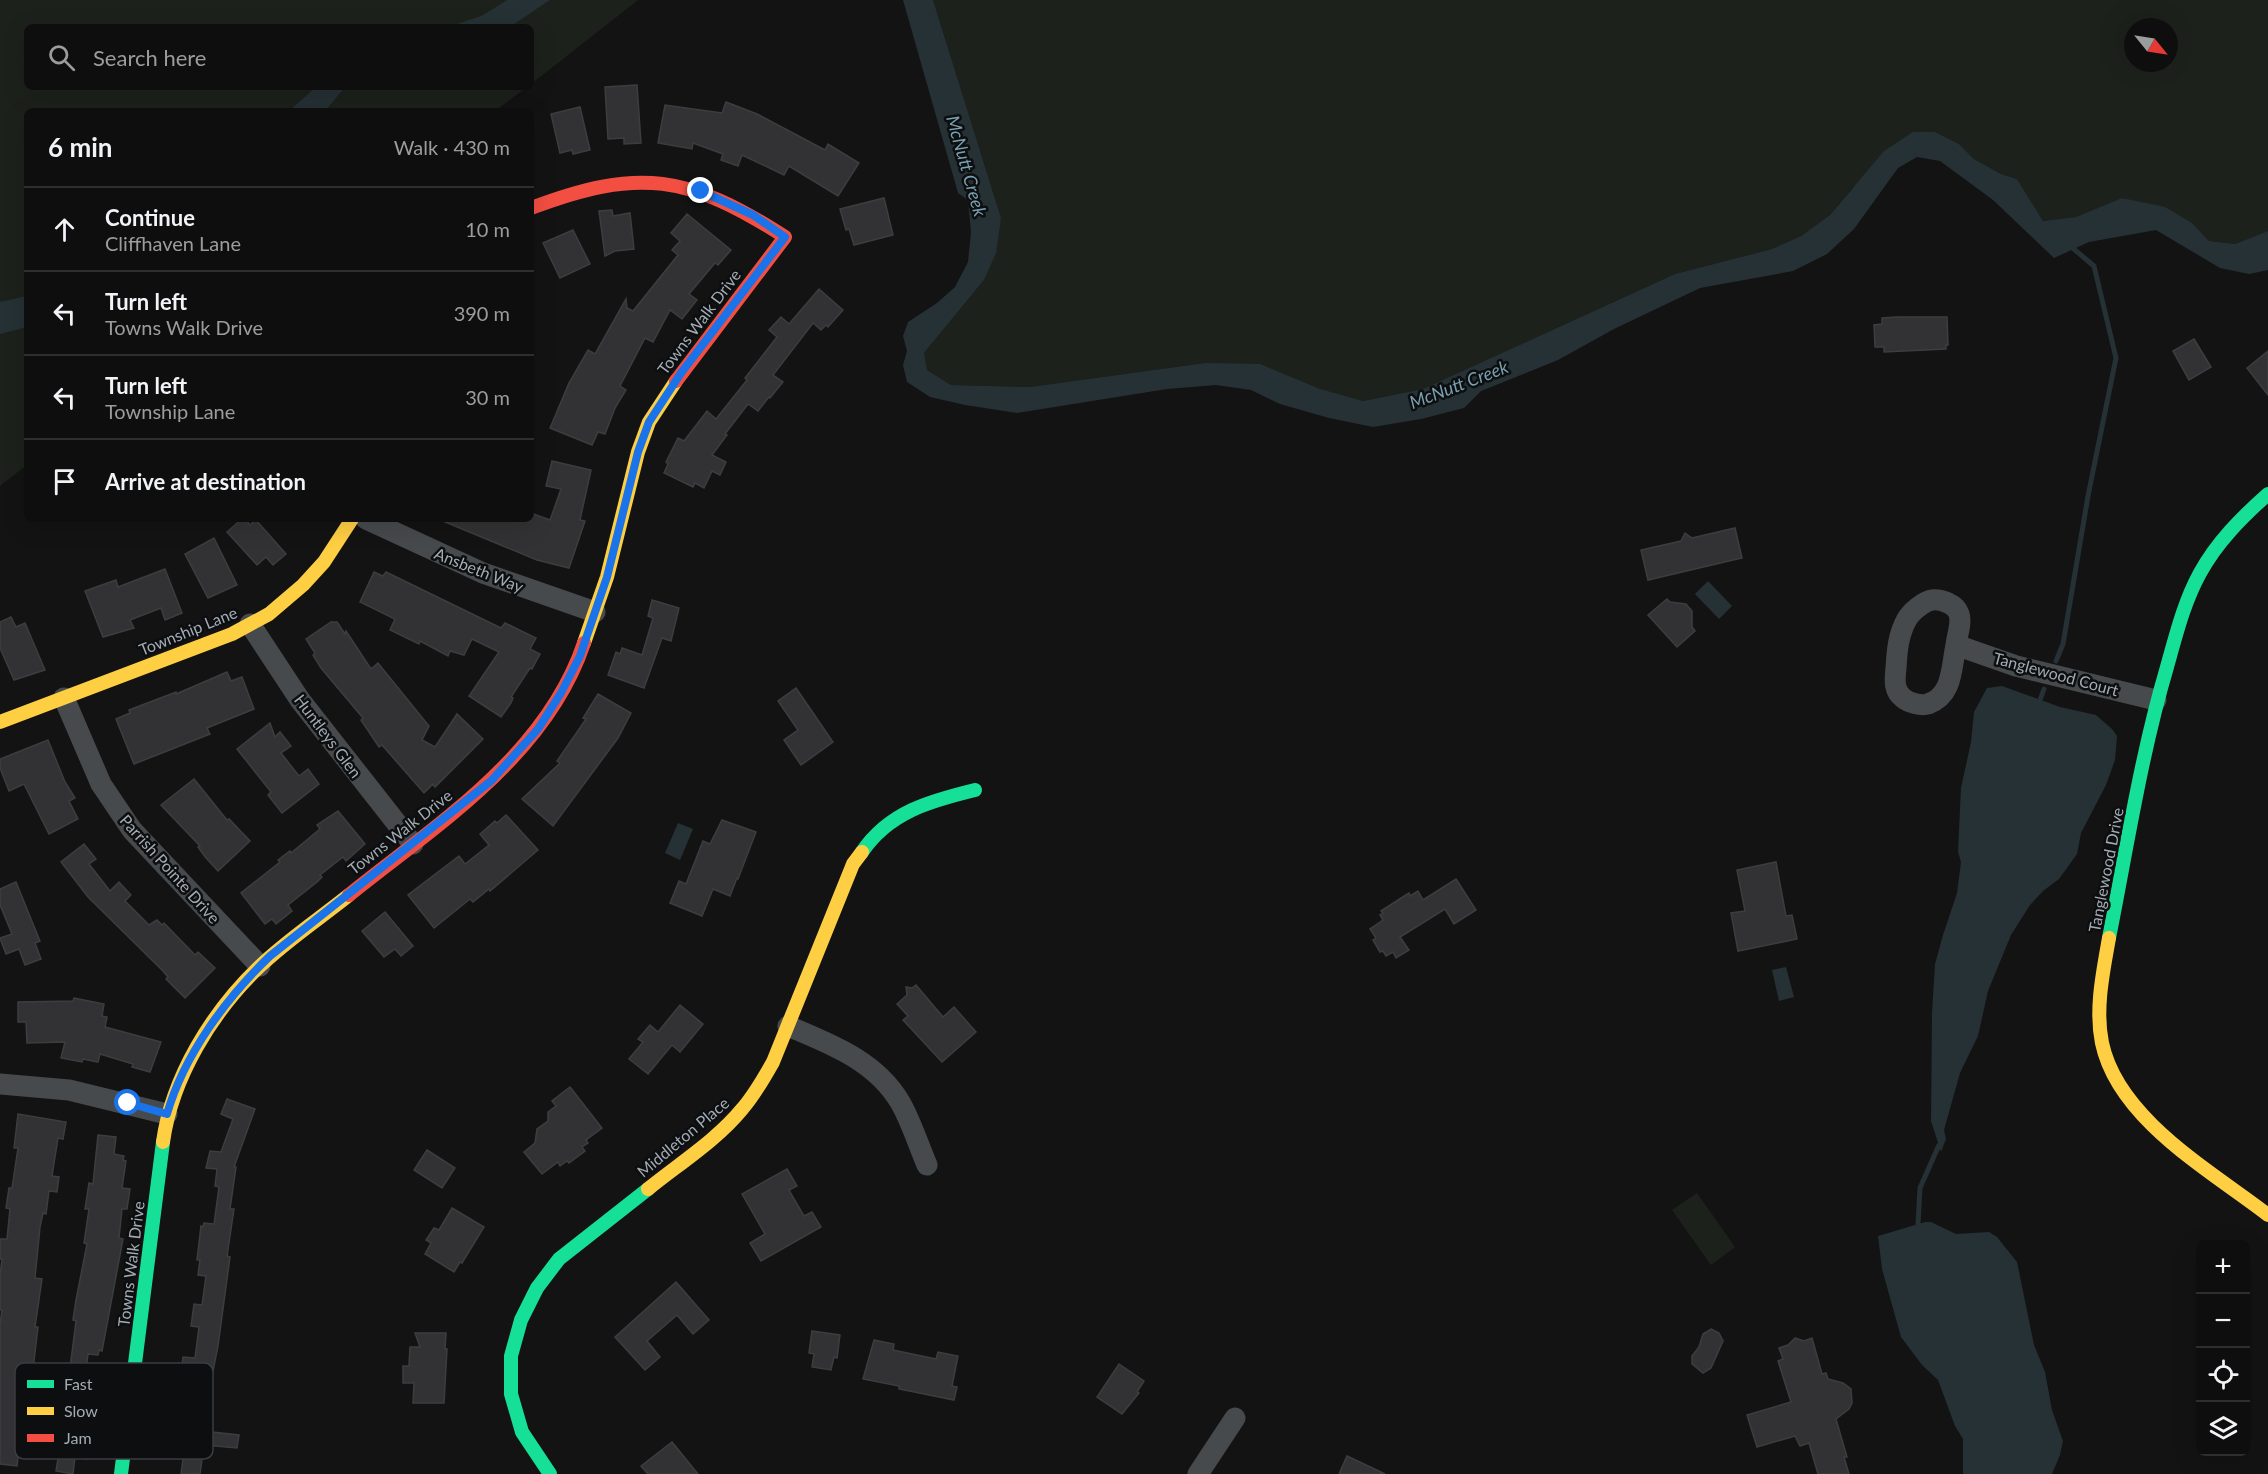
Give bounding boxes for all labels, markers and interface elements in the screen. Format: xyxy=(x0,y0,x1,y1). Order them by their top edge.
north arrow xyxy=(2124,18,2178,72)
search box xyxy=(24,24,534,90)
icon: search xyxy=(45,41,78,74)
text: Search here xyxy=(93,44,206,71)
water label: McNutt Creek xyxy=(942,113,992,219)
text: 6 min xyxy=(48,131,112,163)
text: Walk · 430 m xyxy=(394,135,510,159)
route end xyxy=(687,177,713,203)
text: Continue xyxy=(105,204,195,231)
icon: ahead xyxy=(48,213,81,246)
text: 10 m xyxy=(465,217,510,241)
text: Cliffhaven Lane xyxy=(105,231,241,255)
street label: Towns Walk Drive xyxy=(653,265,744,378)
text: Turn left xyxy=(105,288,187,315)
icon: left xyxy=(48,297,81,330)
text: 390 m xyxy=(454,301,510,325)
text: Towns Walk Drive xyxy=(105,315,263,339)
water label: McNutt Creek xyxy=(1406,355,1512,413)
text: Turn left xyxy=(105,372,187,399)
icon: left xyxy=(48,381,81,414)
text: 30 m xyxy=(465,385,510,409)
text: Township Lane xyxy=(105,399,235,423)
icon: arrive xyxy=(48,465,81,498)
text: Arrive at destination xyxy=(105,468,306,495)
street label: Ansbeth Way xyxy=(432,543,527,596)
street label: Township Lane xyxy=(136,602,240,659)
street label: Tanglewood Court xyxy=(1992,648,2121,699)
street label: Huntleys Glen xyxy=(291,690,366,781)
street label: Towns Walk Drive xyxy=(344,785,455,878)
street label: Tanglewood Drive xyxy=(2084,806,2127,934)
street label: Parrish Pointe Drive xyxy=(116,810,224,927)
route start xyxy=(114,1089,140,1115)
street label: Middleton Place xyxy=(633,1093,732,1180)
street label: Towns Walk Drive xyxy=(113,1200,148,1328)
map controls xyxy=(2196,1240,2250,1456)
button: + xyxy=(2196,1240,2250,1294)
button: − xyxy=(2196,1294,2250,1348)
button: locate xyxy=(2196,1348,2250,1402)
legend xyxy=(15,1363,213,1459)
text: Fast xyxy=(64,1374,93,1393)
text: Slow xyxy=(64,1401,98,1420)
button: layers xyxy=(2196,1402,2250,1456)
text: Jam xyxy=(64,1428,92,1447)

